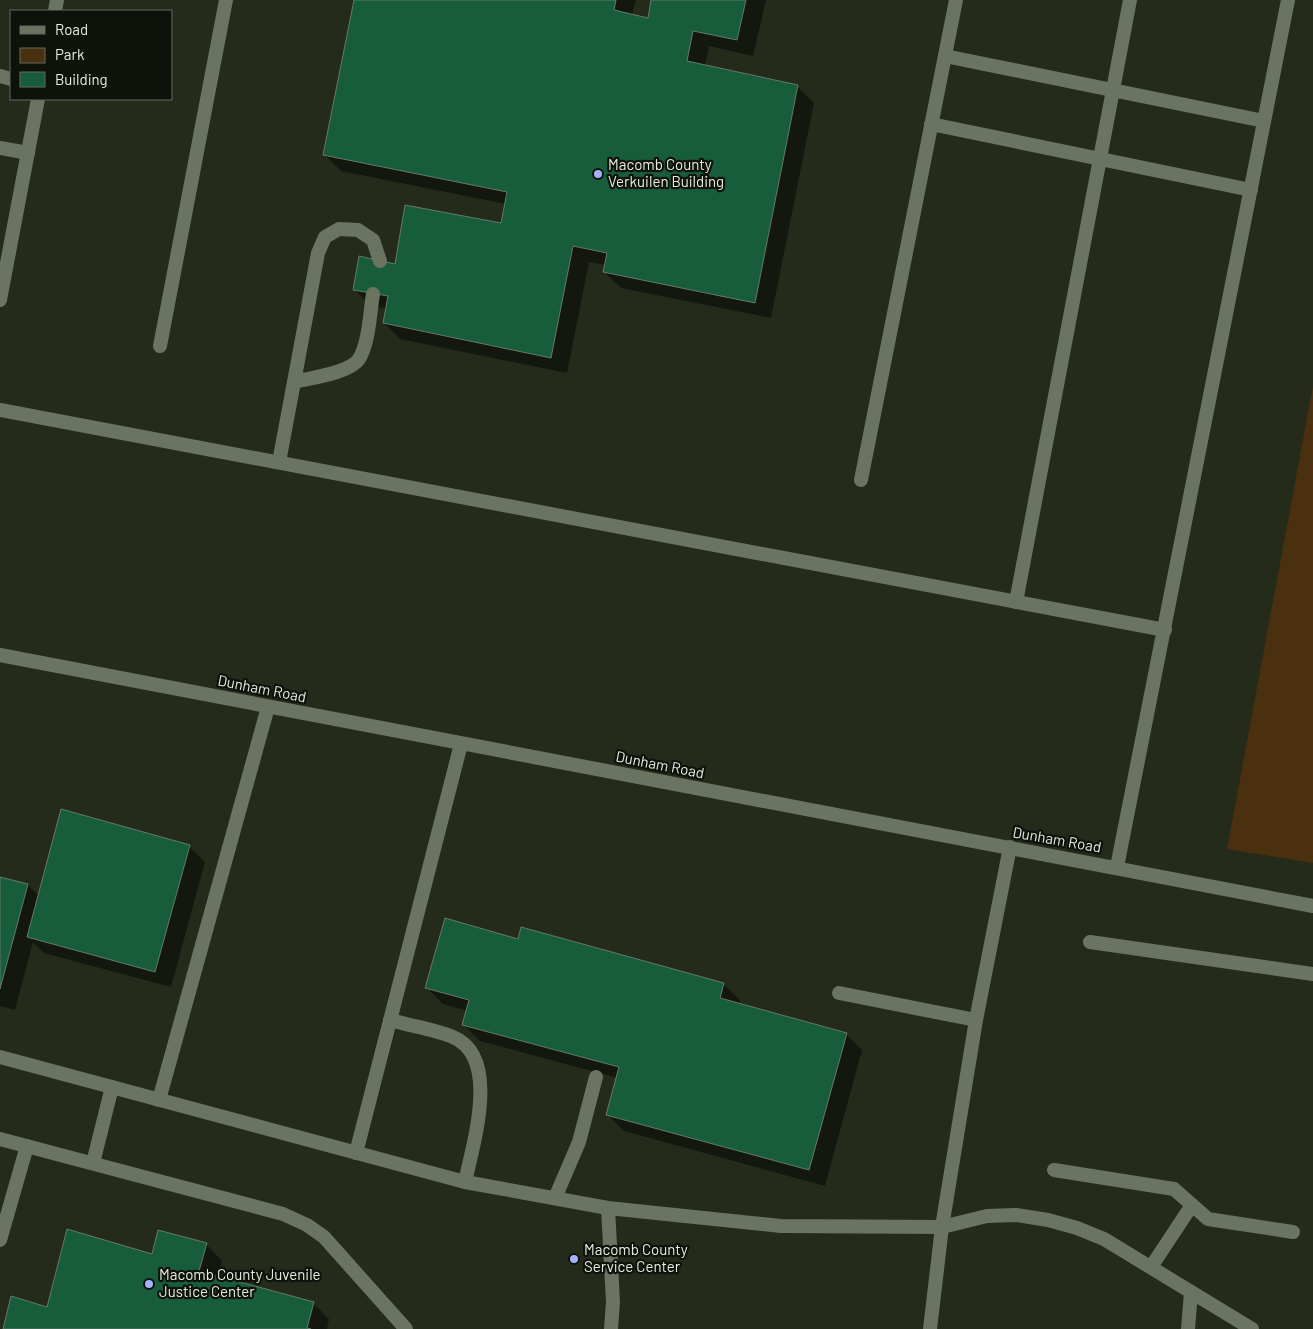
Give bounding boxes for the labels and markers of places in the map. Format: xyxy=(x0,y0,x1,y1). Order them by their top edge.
place label: Macomb County Verkuilen Building xyxy=(608,155,724,190)
marker: Macomb County Verkuilen Building xyxy=(592,168,604,180)
place label: Macomb County Service Center xyxy=(584,1240,688,1275)
marker: Macomb County Service Center xyxy=(568,1253,580,1265)
place label: Macomb County Juvenile Justice Center xyxy=(159,1265,321,1300)
marker: Macomb County Juvenile Justice Center xyxy=(143,1278,155,1290)

